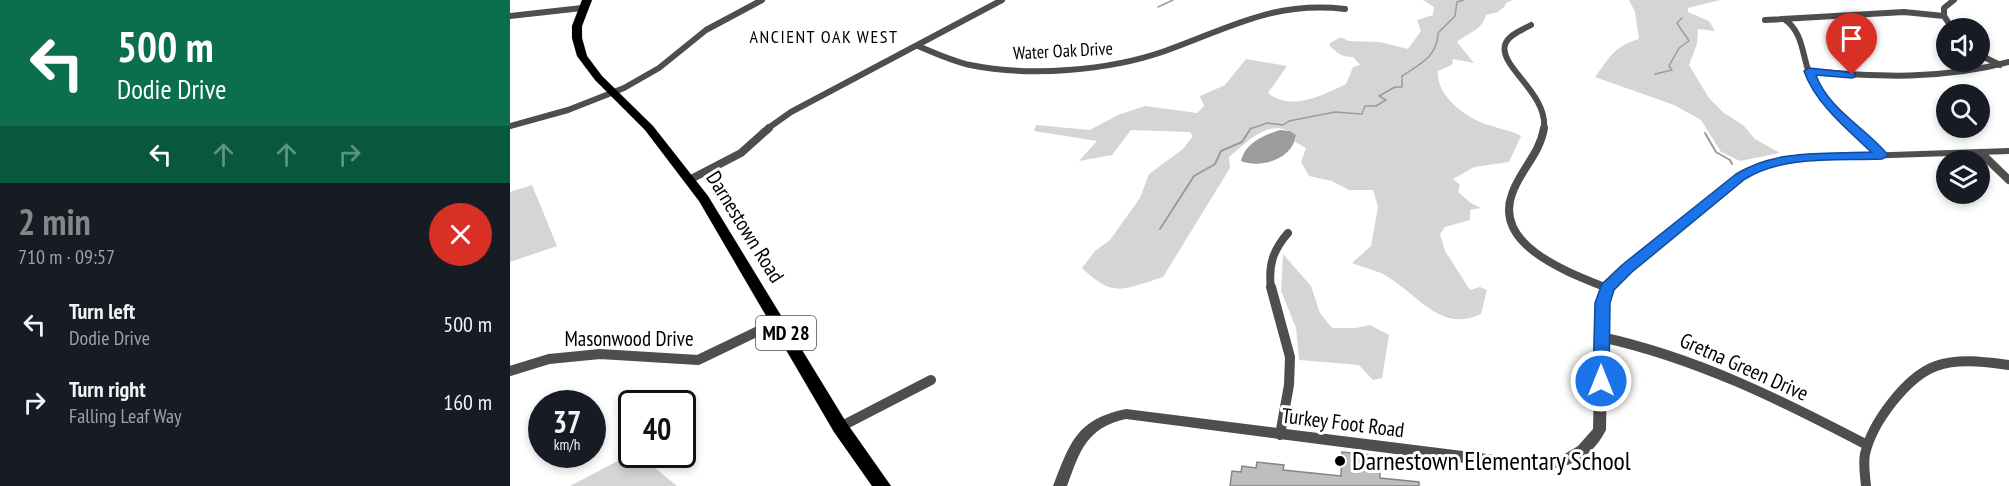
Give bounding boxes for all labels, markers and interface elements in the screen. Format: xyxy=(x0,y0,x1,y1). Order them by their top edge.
pin xyxy=(1826,13,1877,75)
map controls xyxy=(1936,18,1990,204)
button: sound xyxy=(1936,18,1990,72)
text: 500 m xyxy=(117,19,214,74)
icon: arrive xyxy=(1835,22,1868,55)
icon: left xyxy=(18,24,96,102)
district label: ANCIENT OAK WEST xyxy=(750,25,898,48)
street label: Water Oak Drive xyxy=(1013,36,1113,65)
text: Dodie Drive xyxy=(117,72,226,106)
button: search xyxy=(1936,84,1990,138)
icon: left xyxy=(144,138,177,171)
icon: ahead xyxy=(207,138,240,171)
icon: ahead xyxy=(270,138,303,171)
icon: right xyxy=(333,138,366,171)
button: layers xyxy=(1936,150,1990,204)
street label: Darnestown Road xyxy=(700,166,790,288)
text: 2 min xyxy=(18,198,91,245)
button: close xyxy=(429,203,492,266)
text: 710 m · 09:57 xyxy=(18,244,115,270)
text: Turn left xyxy=(69,297,135,325)
icon: left xyxy=(18,308,51,341)
text: 500 m xyxy=(443,310,492,338)
road number: MD 28 xyxy=(756,316,816,350)
text: Dodie Drive xyxy=(69,325,150,351)
street label: Masonwood Drive xyxy=(564,325,694,352)
street label: Gretna Green Drive xyxy=(1676,326,1813,407)
position arrow xyxy=(1569,349,1633,413)
text: Turn right xyxy=(69,375,146,403)
icon: right xyxy=(18,386,51,419)
text: 160 m xyxy=(443,388,492,416)
speed limit sign: 40 xyxy=(618,390,696,468)
text: 37 xyxy=(553,402,581,441)
street label: Turkey Foot Road xyxy=(1280,402,1406,443)
text: Falling Leaf Way xyxy=(69,403,182,429)
text: km/h xyxy=(554,435,580,454)
place label: Darnestown Elementary School xyxy=(1352,444,1631,477)
marker: Darnestown Elementary School xyxy=(1333,454,1347,468)

